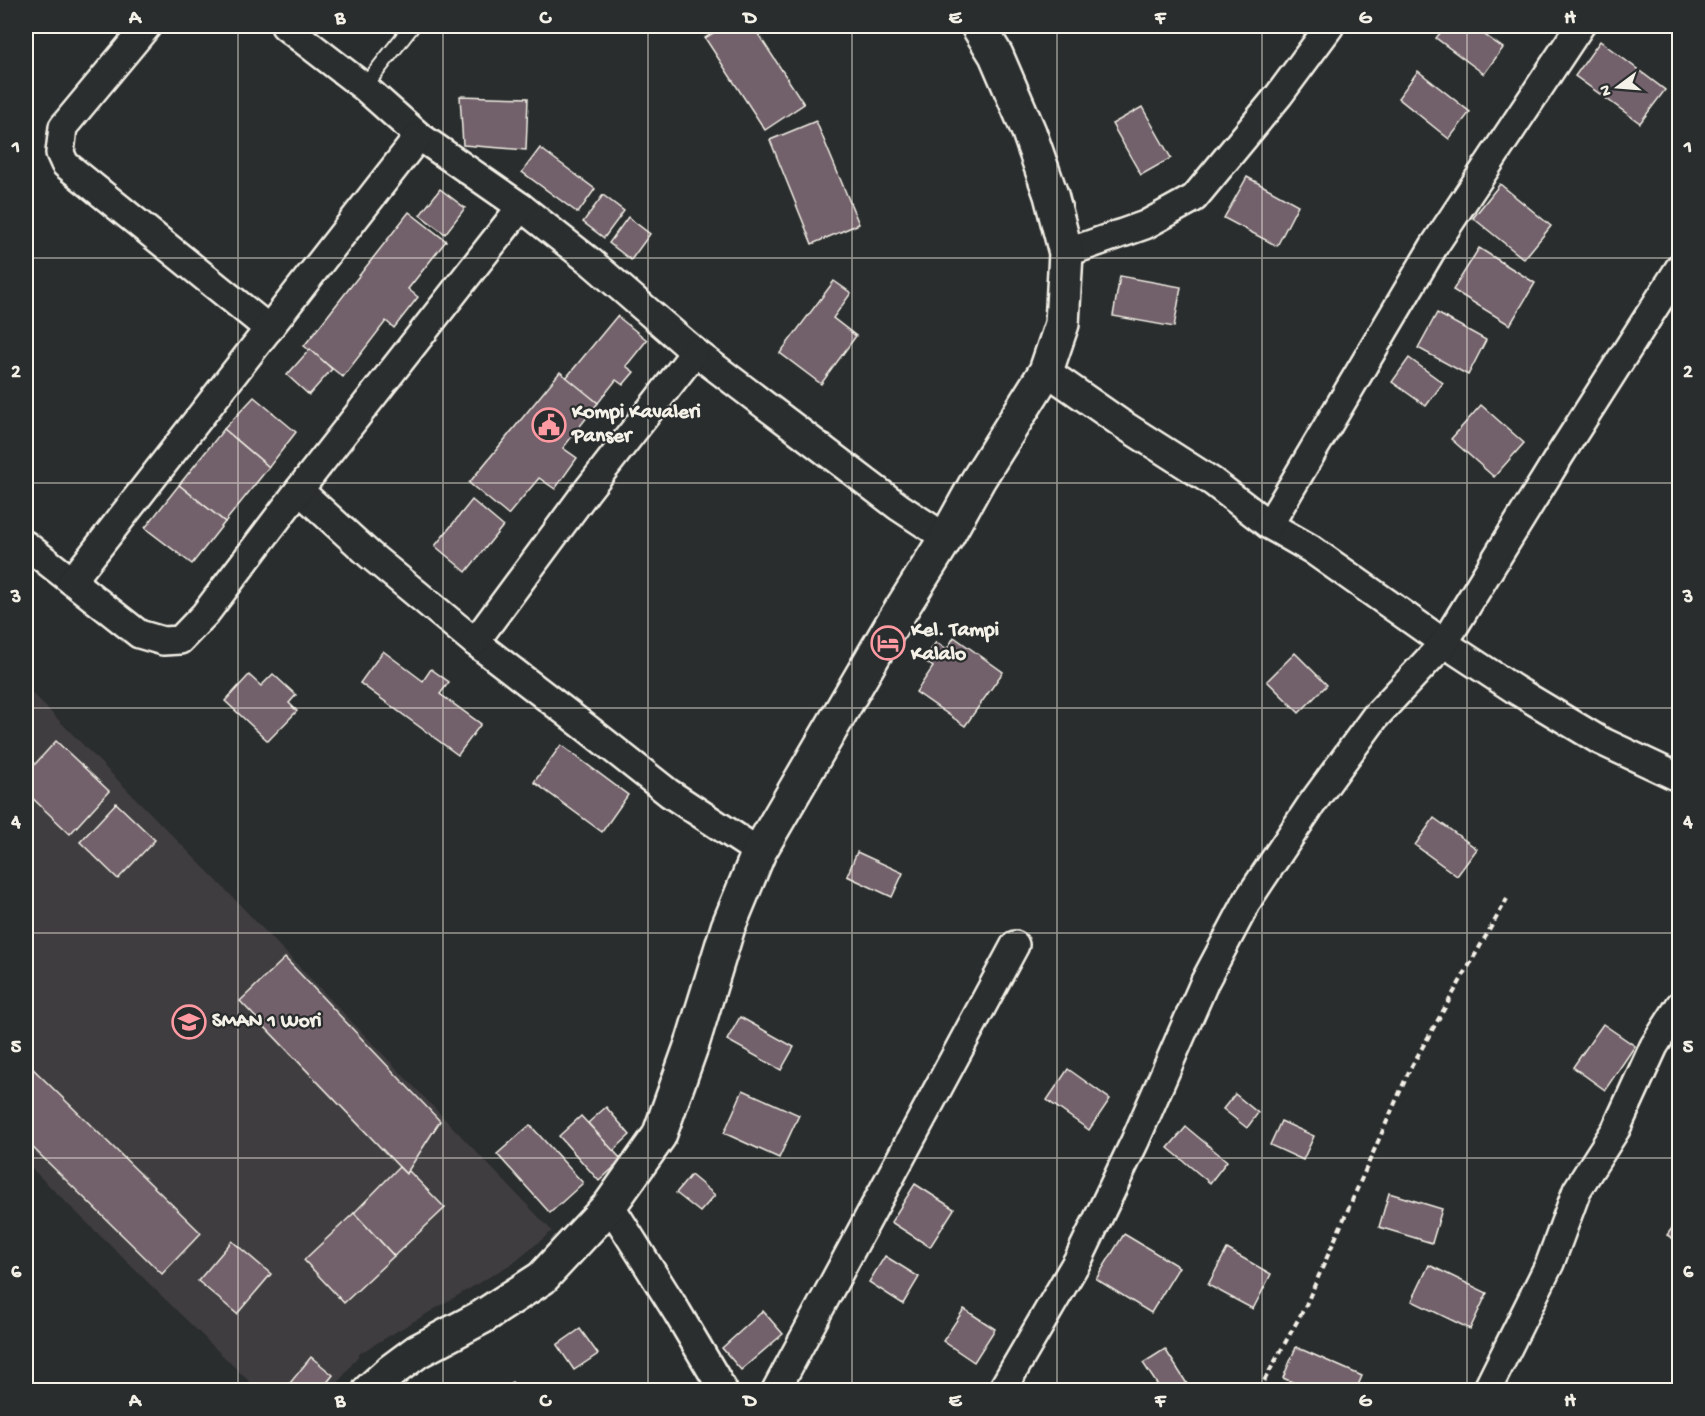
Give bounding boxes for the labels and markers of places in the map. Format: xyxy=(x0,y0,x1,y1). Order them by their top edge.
place label: Kompi Kavaleri Panser xyxy=(571,401,701,450)
public building icon: Kompi Kavaleri Panser xyxy=(531,407,567,443)
place label: Kel. Tampi Kalalo xyxy=(910,619,999,668)
hotel icon: Kel. Tampi Kalalo xyxy=(870,625,906,661)
school or university icon: SMAN 1 Wori xyxy=(171,1004,207,1040)
place label: SMAN 1 Wori xyxy=(212,1010,322,1035)

